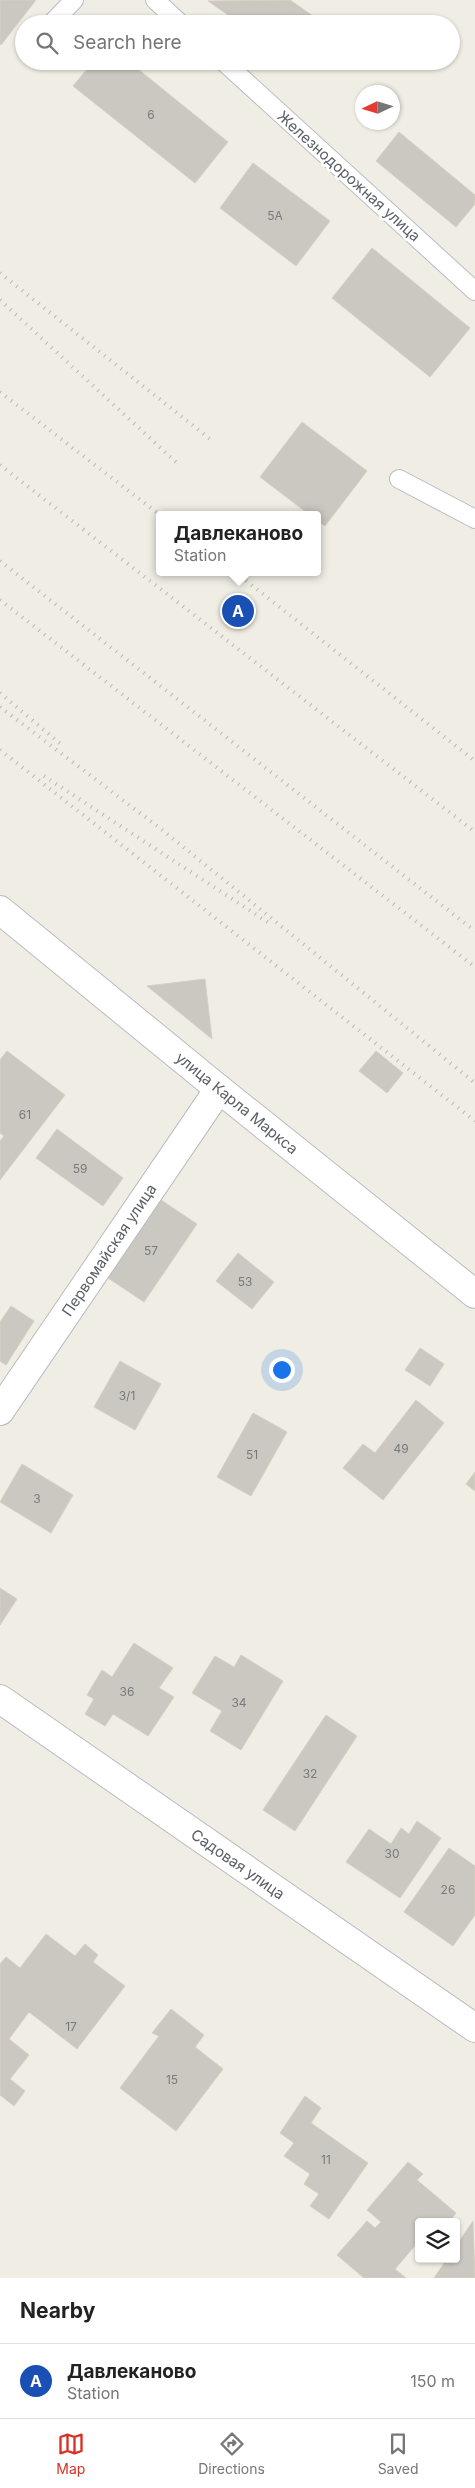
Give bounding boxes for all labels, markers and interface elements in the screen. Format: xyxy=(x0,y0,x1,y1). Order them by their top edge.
search box xyxy=(15,15,460,70)
icon: search xyxy=(33,29,61,57)
text: Search here xyxy=(73,31,182,54)
north arrow xyxy=(355,85,400,130)
house number: 6 xyxy=(147,107,155,122)
street label: Железнодорожная улица xyxy=(273,107,425,245)
house number: 5А xyxy=(267,208,283,223)
popup xyxy=(156,511,321,576)
text: Давлеканово xyxy=(174,522,303,545)
text: Station xyxy=(174,545,226,565)
pin: A xyxy=(222,592,254,630)
street label: улица Карла Маркса xyxy=(172,1048,302,1158)
house number: 61 xyxy=(19,1107,31,1122)
house number: 59 xyxy=(73,1161,87,1176)
street label: Первомайская улица xyxy=(58,1180,160,1320)
house number: 57 xyxy=(144,1243,158,1258)
house number: 53 xyxy=(238,1274,252,1289)
your location xyxy=(269,1357,295,1383)
house number: 3/1 xyxy=(119,1388,135,1403)
house number: 49 xyxy=(393,1441,409,1456)
house number: 51 xyxy=(246,1447,258,1462)
house number: 3 xyxy=(33,1491,41,1506)
house number: 36 xyxy=(120,1684,134,1699)
house number: 34 xyxy=(231,1695,247,1710)
house number: 32 xyxy=(303,1766,317,1781)
street label: Садовая улица xyxy=(188,1825,288,1903)
house number: 30 xyxy=(385,1846,399,1861)
house number: 26 xyxy=(441,1882,455,1897)
house number: 17 xyxy=(65,2019,77,2034)
house number: 15 xyxy=(166,2072,178,2087)
house number: 11 xyxy=(321,2152,331,2167)
map controls xyxy=(415,2218,460,2263)
button: layers xyxy=(415,2218,460,2263)
text: Nearby xyxy=(20,2298,95,2323)
text: Давлеканово xyxy=(67,2360,196,2383)
text: A xyxy=(30,2371,42,2391)
text: 150 m xyxy=(410,2371,455,2391)
text: Station xyxy=(67,2383,120,2403)
tab: Map xyxy=(56,2430,85,2477)
tab: Directions xyxy=(198,2430,265,2477)
tab: Saved xyxy=(378,2430,419,2477)

